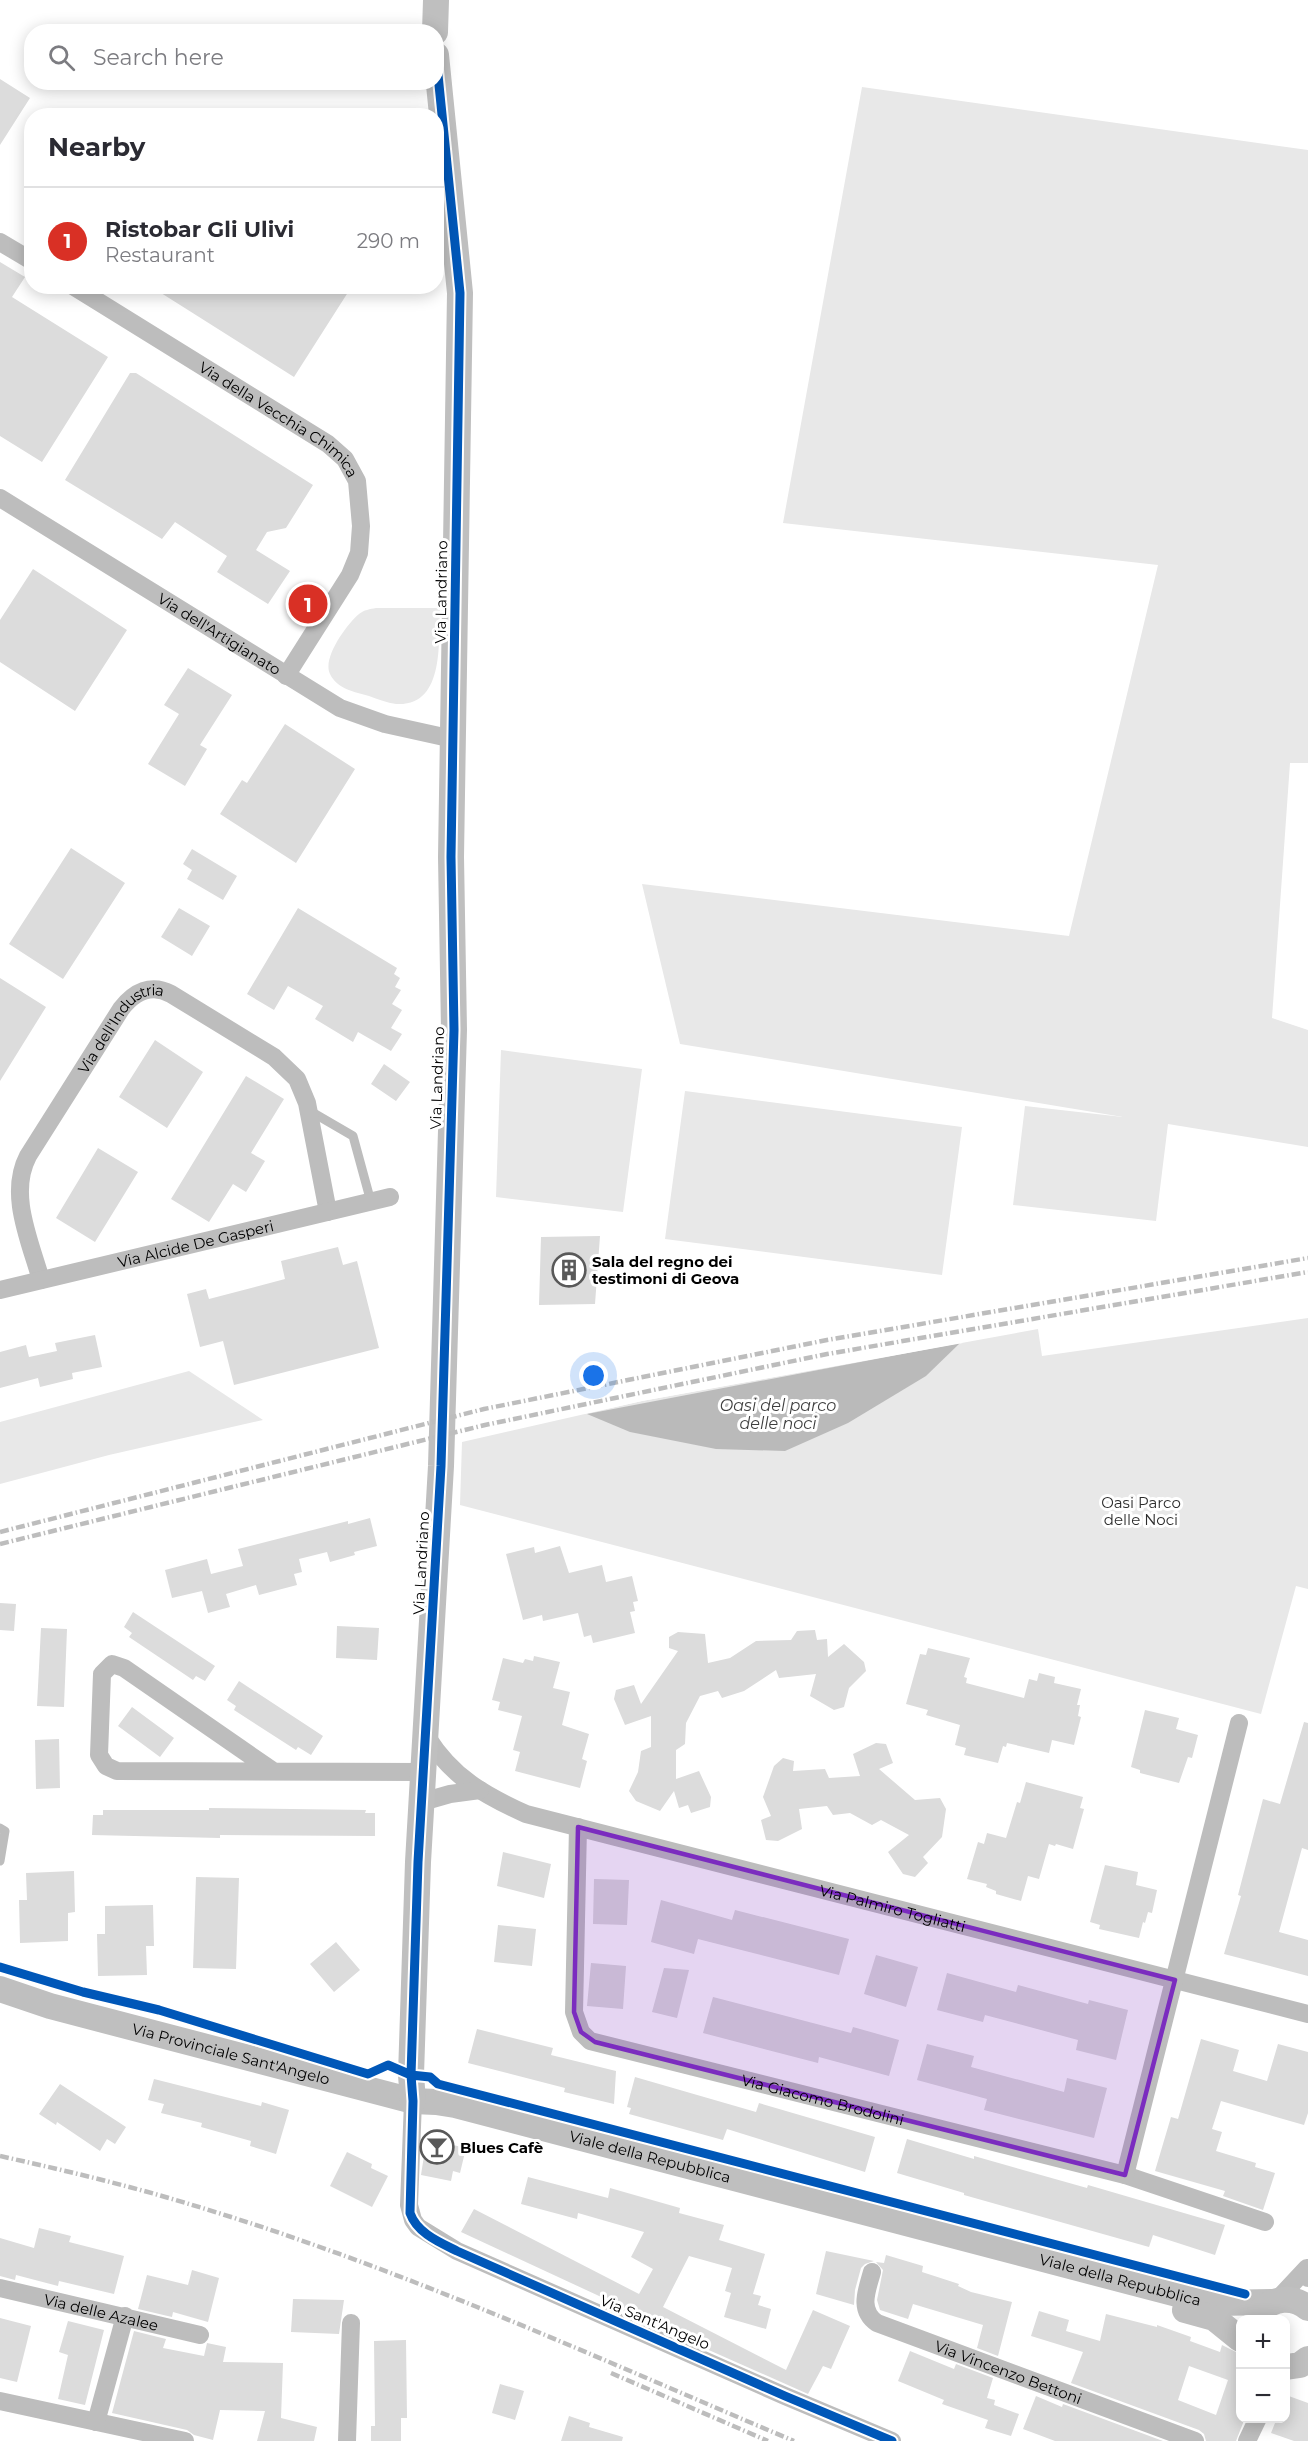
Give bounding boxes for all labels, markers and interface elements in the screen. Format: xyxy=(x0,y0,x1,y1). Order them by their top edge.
search box xyxy=(24,24,444,90)
icon: search xyxy=(45,41,78,74)
text: Search here xyxy=(93,44,224,71)
text: Nearby xyxy=(48,131,145,163)
text: Ristobar Gli Ulivi xyxy=(105,216,294,243)
text: 1 xyxy=(64,229,71,253)
text: 290 m xyxy=(357,229,420,253)
text: Restaurant xyxy=(105,243,215,267)
street label: Via della Vecchia Chimica xyxy=(196,357,363,480)
street label: Via Landriano xyxy=(431,540,451,644)
pin: 1 xyxy=(288,582,328,626)
street label: Via dell'Artigianato xyxy=(154,588,285,679)
street label: Via dell'Industria xyxy=(73,980,166,1077)
street label: Via Landriano xyxy=(426,1026,448,1130)
street label: Via Alcide De Gasperi xyxy=(116,1216,275,1271)
building icon: Sala del regno dei testimoni di Geova xyxy=(551,1252,587,1288)
place label: Sala del regno dei testimoni di Geova xyxy=(592,1252,739,1288)
your location xyxy=(579,1361,608,1390)
water label: Oasi del parco delle noci xyxy=(720,1396,836,1433)
park label: Oasi Parco delle Noci xyxy=(1101,1493,1181,1529)
street label: Via Landriano xyxy=(409,1511,433,1615)
street label: Via Palmiro Togliatti xyxy=(818,1880,968,1936)
street label: Via Provinciale Sant'Angelo xyxy=(130,2018,332,2088)
street label: Via Giacomo Brodolini xyxy=(740,2070,906,2129)
street label: Viale della Repubblica xyxy=(567,2126,733,2186)
bar icon: Blues Cafè xyxy=(419,2129,455,2165)
place label: Blues Cafè xyxy=(460,2138,543,2157)
street label: Viale della Repubblica xyxy=(1037,2249,1203,2309)
street label: Via delle Azalee xyxy=(42,2289,160,2334)
street label: Via Sant'Angelo xyxy=(597,2290,713,2354)
map controls xyxy=(1236,2315,1290,2423)
button: + xyxy=(1236,2315,1290,2369)
street label: Via Vincenzo Bettoni xyxy=(932,2336,1085,2408)
button: − xyxy=(1236,2369,1290,2423)

